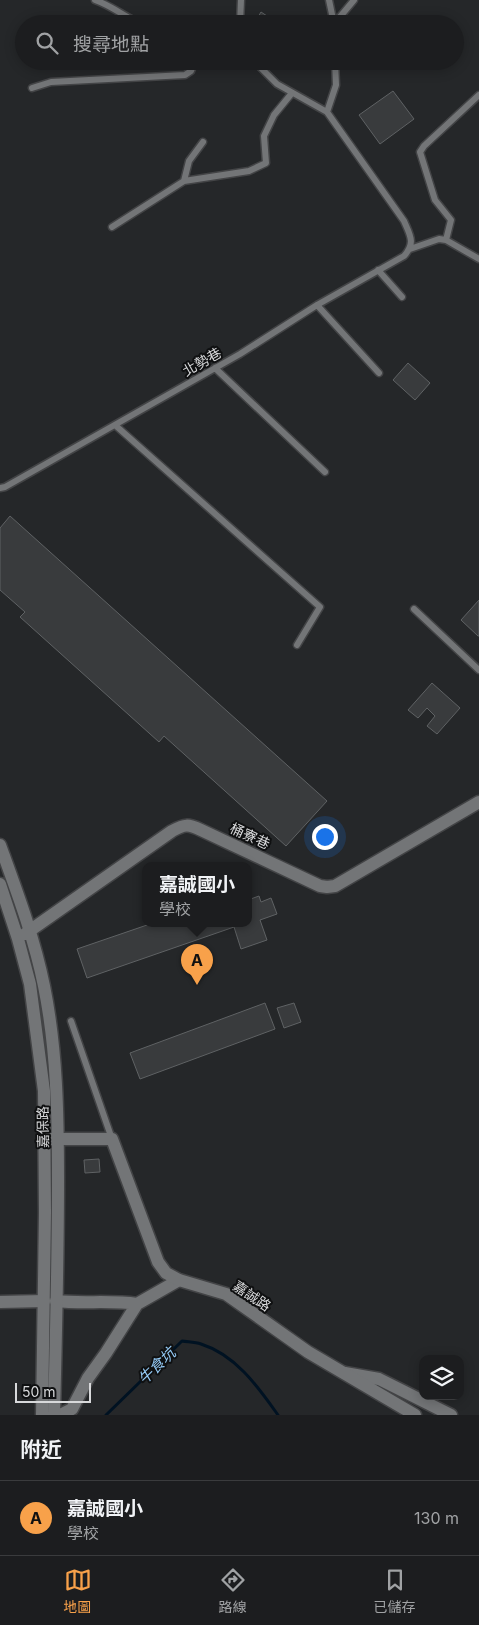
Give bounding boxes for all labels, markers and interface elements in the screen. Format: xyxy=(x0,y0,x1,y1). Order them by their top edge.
search box xyxy=(15,15,464,70)
icon: search xyxy=(33,29,61,57)
text: 搜尋地點 xyxy=(73,33,149,56)
street label: 北勢巷 xyxy=(179,344,224,379)
street label: 桶寮巷 xyxy=(228,819,273,852)
your location xyxy=(312,824,338,850)
popup xyxy=(142,862,252,927)
text: 嘉誠國小 xyxy=(159,873,235,896)
text: 學校 xyxy=(159,899,191,919)
pin: A xyxy=(181,944,213,985)
street label: 嘉保路 xyxy=(34,1106,51,1148)
street label: 嘉誠路 xyxy=(230,1277,274,1314)
water label: 牛食坑 xyxy=(134,1342,181,1388)
map controls xyxy=(419,1355,464,1400)
button: layers xyxy=(419,1355,464,1400)
scale bar xyxy=(15,1380,91,1403)
text: 50 m xyxy=(22,1383,56,1400)
text: 附近 xyxy=(20,1437,62,1462)
text: 嘉誠國小 xyxy=(67,1497,143,1520)
text: A xyxy=(30,1508,42,1528)
text: 130 m xyxy=(414,1508,459,1528)
text: 學校 xyxy=(67,1523,99,1543)
tab: 地圖 xyxy=(64,1566,92,1616)
tab: 路線 xyxy=(219,1566,247,1616)
tab: 已儲存 xyxy=(374,1566,416,1616)

